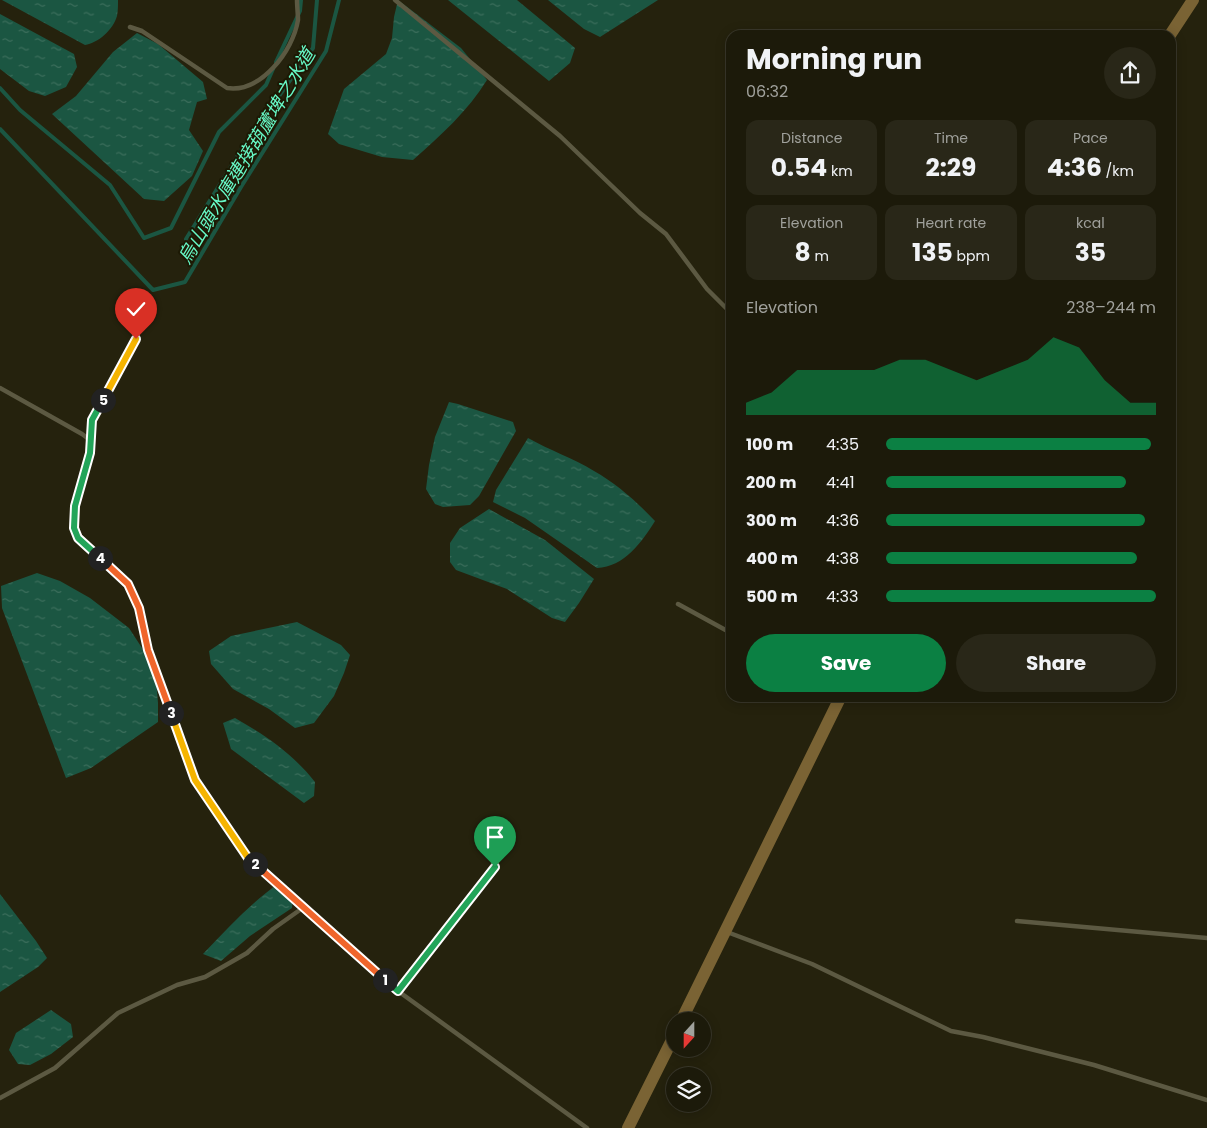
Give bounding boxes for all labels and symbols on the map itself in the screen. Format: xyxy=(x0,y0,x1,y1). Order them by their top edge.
water label: 烏山頭水庫連接葫蘆埤之水道 xyxy=(171,41,323,269)
pin xyxy=(115,288,157,339)
pin: 5 xyxy=(90,388,116,412)
pin: 4 xyxy=(88,546,112,570)
pin: 3 xyxy=(158,700,184,726)
pin xyxy=(474,816,516,867)
pin: 2 xyxy=(242,852,268,876)
pin: 1 xyxy=(372,968,398,992)
north arrow xyxy=(666,1012,711,1058)

